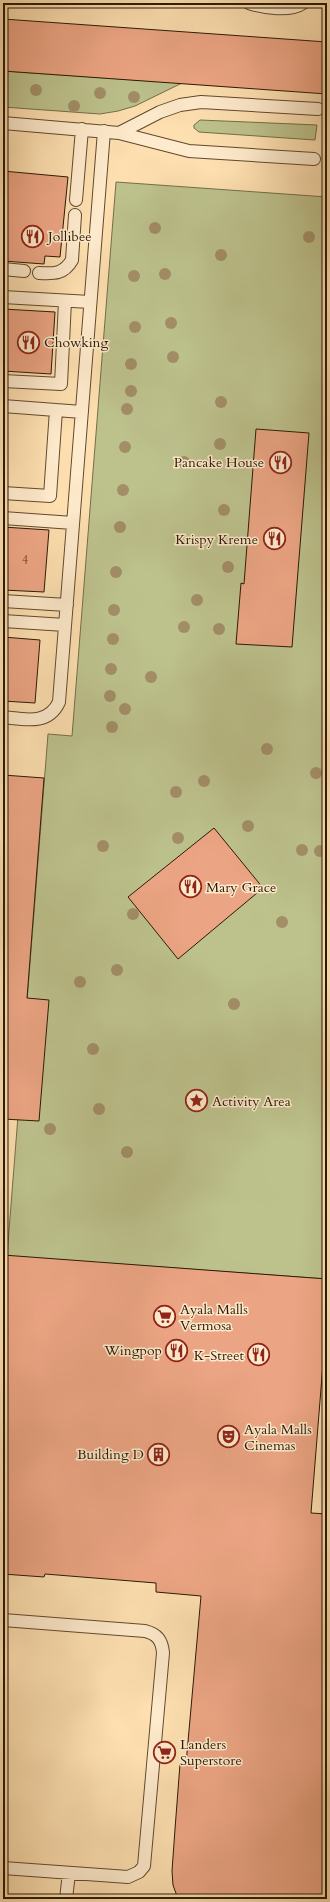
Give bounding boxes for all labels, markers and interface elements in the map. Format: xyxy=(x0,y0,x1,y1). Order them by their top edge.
restaurant icon: Jollibee xyxy=(20,223,46,249)
place label: Jollibee xyxy=(46,227,92,246)
restaurant icon: Chowking xyxy=(15,329,41,355)
place label: Chowking xyxy=(44,333,109,352)
restaurant icon: Pancake House xyxy=(267,449,293,475)
place label: Pancake House xyxy=(174,453,264,472)
restaurant icon: Krispy Kreme xyxy=(261,526,287,552)
place label: Krispy Kreme xyxy=(175,530,258,549)
house number: 4 xyxy=(22,552,28,568)
restaurant icon: Mary Grace xyxy=(178,874,204,900)
place label: Mary Grace xyxy=(206,878,276,897)
place icon: Activity Area xyxy=(184,1088,210,1114)
place label: Activity Area xyxy=(212,1092,291,1111)
place label: Ayala Malls Vermosa xyxy=(180,1300,248,1335)
supermarket icon: Ayala Malls Vermosa xyxy=(152,1304,178,1330)
restaurant icon: Wingpop xyxy=(164,1337,190,1363)
place label: Wingpop xyxy=(103,1341,162,1360)
restaurant icon: K-Street xyxy=(246,1342,272,1368)
place label: K-Street xyxy=(194,1346,245,1365)
place label: Ayala Malls Cinemas xyxy=(244,1420,312,1455)
theatre icon: Ayala Malls Cinemas xyxy=(215,1424,241,1450)
building icon: Building D xyxy=(146,1441,172,1467)
place label: Building D xyxy=(77,1445,144,1464)
place label: Landers Superstore xyxy=(180,1735,242,1770)
supermarket icon: Landers Superstore xyxy=(152,1739,178,1765)

